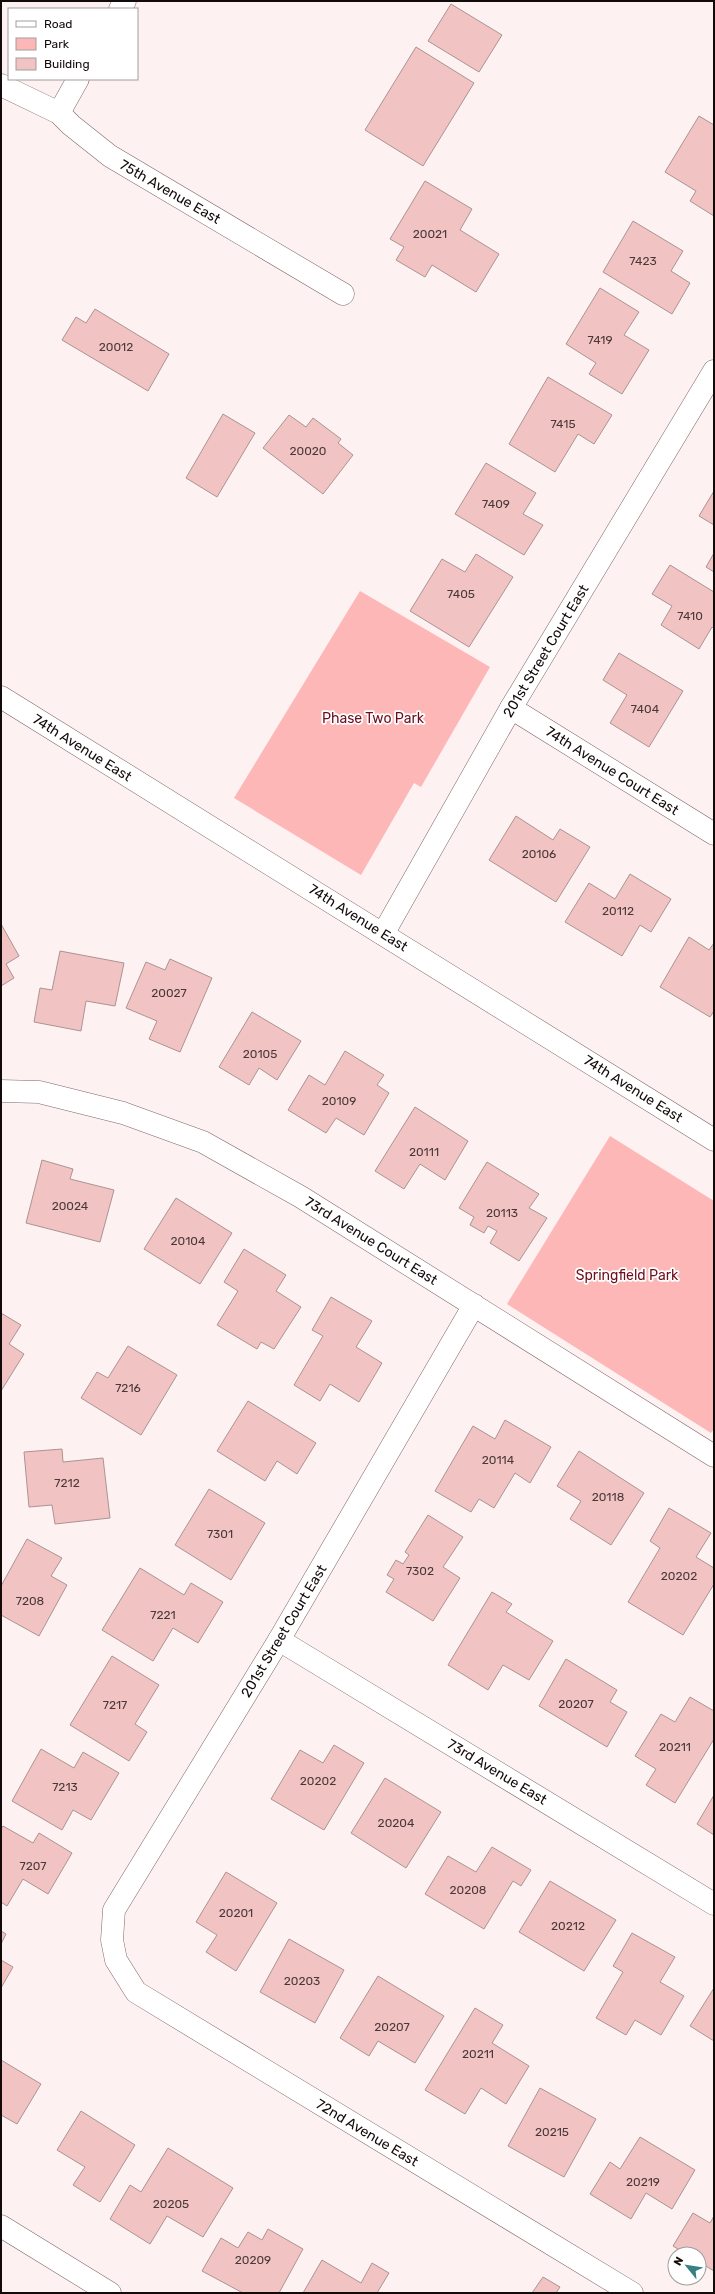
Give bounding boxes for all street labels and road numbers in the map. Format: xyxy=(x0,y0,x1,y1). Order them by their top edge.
street label: 75th Avenue East xyxy=(116,156,224,228)
street label: 201st Street Court East xyxy=(500,581,593,720)
street label: 74th Avenue East xyxy=(29,711,135,786)
street label: 74th Avenue Court East xyxy=(542,723,682,819)
street label: 74th Avenue East xyxy=(305,881,411,956)
street label: 74th Avenue East xyxy=(580,1052,686,1127)
street label: 73rd Avenue Court East xyxy=(301,1193,441,1289)
street label: 201st Street Court East xyxy=(238,1561,331,1700)
street label: 73rd Avenue East xyxy=(444,1736,550,1809)
street label: 72nd Avenue East xyxy=(313,2096,422,2171)

